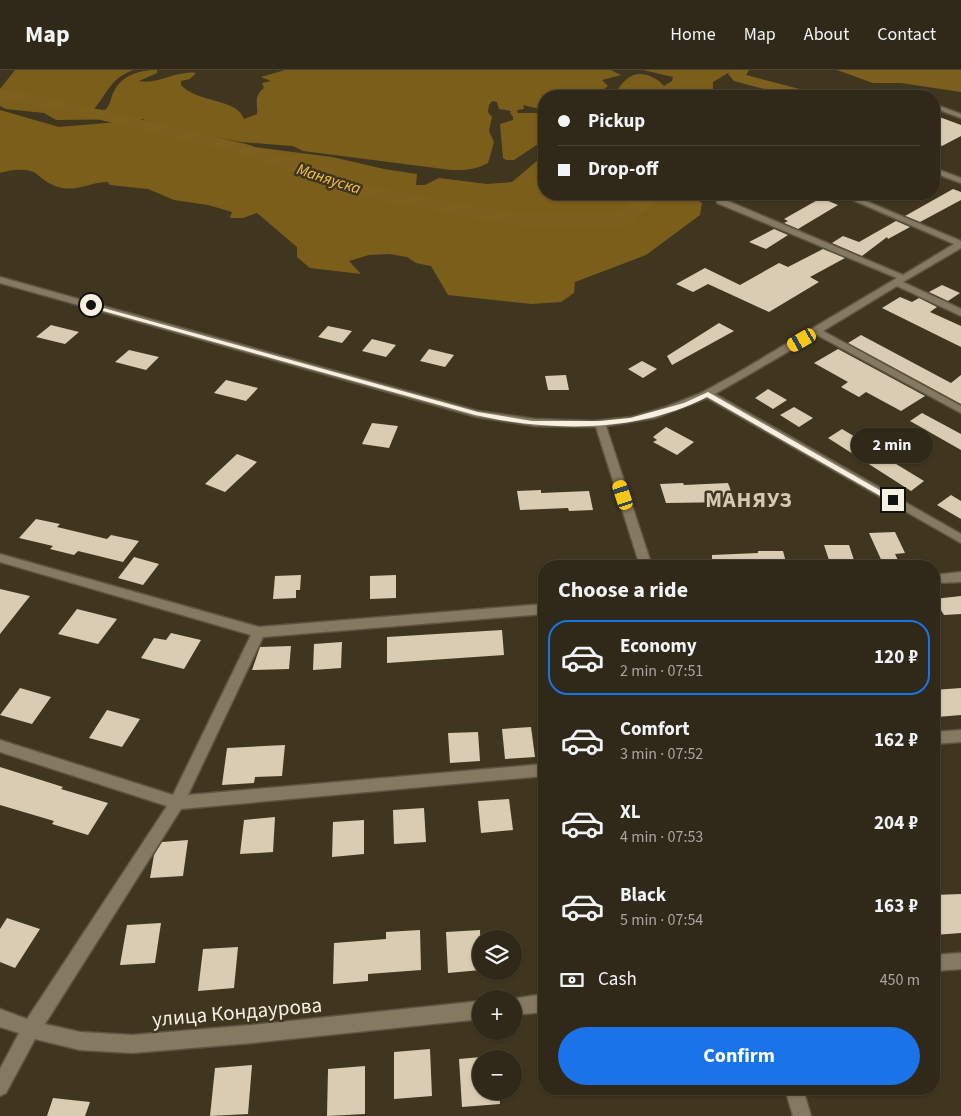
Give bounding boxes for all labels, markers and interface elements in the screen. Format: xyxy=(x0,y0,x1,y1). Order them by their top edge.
text: Map xyxy=(25,17,70,52)
text: Home xyxy=(670,22,716,47)
text: Map xyxy=(744,22,776,47)
text: About xyxy=(804,22,849,47)
text: Contact xyxy=(877,22,936,47)
text: Pickup xyxy=(588,108,645,135)
text: Drop-off xyxy=(588,156,658,183)
water label: Маняуска xyxy=(294,158,364,200)
route start xyxy=(80,294,102,316)
car xyxy=(785,326,818,354)
callout: 2 min xyxy=(852,428,934,462)
text: 2 min xyxy=(873,434,911,456)
car xyxy=(611,478,634,512)
district label: МАНЯУЗ xyxy=(705,484,793,516)
route end xyxy=(882,489,904,511)
text: Choose a ride xyxy=(558,574,688,606)
text: Economy xyxy=(620,633,697,660)
icon: car xyxy=(560,635,605,680)
text: 120 ₽ xyxy=(874,644,918,671)
text: 2 min · 07:51 xyxy=(620,660,703,682)
text: Comfort xyxy=(620,716,690,743)
icon: car xyxy=(560,718,605,763)
text: 162 ₽ xyxy=(874,727,918,754)
text: 3 min · 07:52 xyxy=(620,743,703,765)
text: XL xyxy=(620,799,641,826)
icon: car xyxy=(560,801,605,846)
text: 204 ₽ xyxy=(874,810,918,837)
text: 4 min · 07:53 xyxy=(620,826,703,848)
text: Black xyxy=(620,882,666,909)
icon: car xyxy=(560,884,605,929)
text: 163 ₽ xyxy=(874,893,918,920)
text: 5 min · 07:54 xyxy=(620,909,703,931)
map controls xyxy=(472,930,522,1100)
button: layers xyxy=(472,930,522,980)
icon: cash xyxy=(558,966,586,994)
text: Cash xyxy=(598,966,637,993)
text: 450 m xyxy=(880,969,920,991)
street label: улица Кондаурова xyxy=(151,990,323,1034)
button: + xyxy=(472,990,522,1040)
button: Confirm xyxy=(558,1027,920,1085)
button: − xyxy=(472,1050,522,1100)

